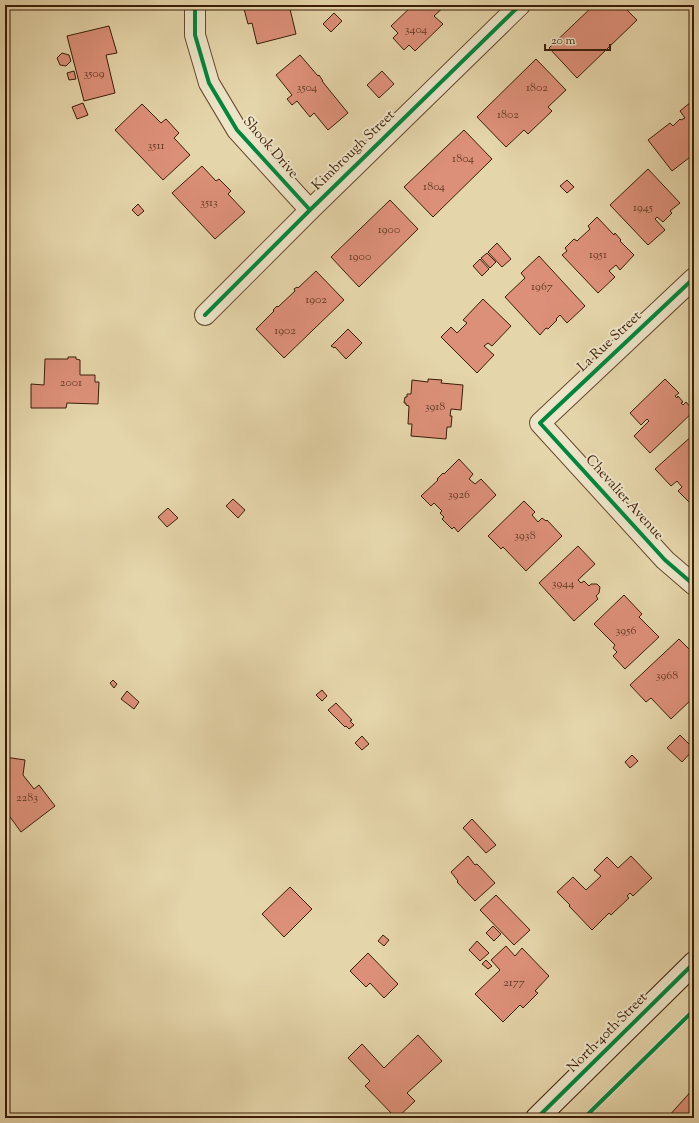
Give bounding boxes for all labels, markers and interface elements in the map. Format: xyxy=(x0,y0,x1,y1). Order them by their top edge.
house number: 3404 xyxy=(405,21,427,39)
scale bar xyxy=(545,26,610,52)
text: 20 m xyxy=(551,32,576,50)
house number: 3509 xyxy=(83,65,105,83)
house number: 3504 xyxy=(297,79,317,97)
house number: 1802 xyxy=(526,79,548,97)
street label: Kimbrough Street xyxy=(308,106,400,196)
house number: 1802 xyxy=(497,106,519,124)
street label: Shook Drive xyxy=(238,113,302,183)
house number: 3511 xyxy=(147,137,165,155)
house number: 1804 xyxy=(452,150,474,168)
house number: 1804 xyxy=(423,178,445,196)
house number: 3513 xyxy=(200,194,218,212)
house number: 1945 xyxy=(633,199,653,217)
house number: 1900 xyxy=(378,221,400,239)
house number: 1951 xyxy=(589,246,607,264)
house number: 1900 xyxy=(349,248,371,266)
house number: 1967 xyxy=(531,278,553,296)
house number: 1902 xyxy=(305,291,327,309)
street label: La Rue Street xyxy=(573,307,647,377)
house number: 1902 xyxy=(274,322,296,340)
house number: 2001 xyxy=(60,374,82,392)
house number: 3918 xyxy=(425,398,445,416)
street label: Chevalier Avenue xyxy=(580,451,668,545)
house number: 3926 xyxy=(448,486,470,504)
house number: 3938 xyxy=(514,527,536,545)
house number: 3944 xyxy=(552,575,574,593)
house number: 3956 xyxy=(616,622,636,640)
house number: 3968 xyxy=(656,667,678,685)
house number: 2283 xyxy=(16,789,38,807)
house number: 2177 xyxy=(503,974,525,992)
street label: North 40th Street xyxy=(563,988,653,1078)

